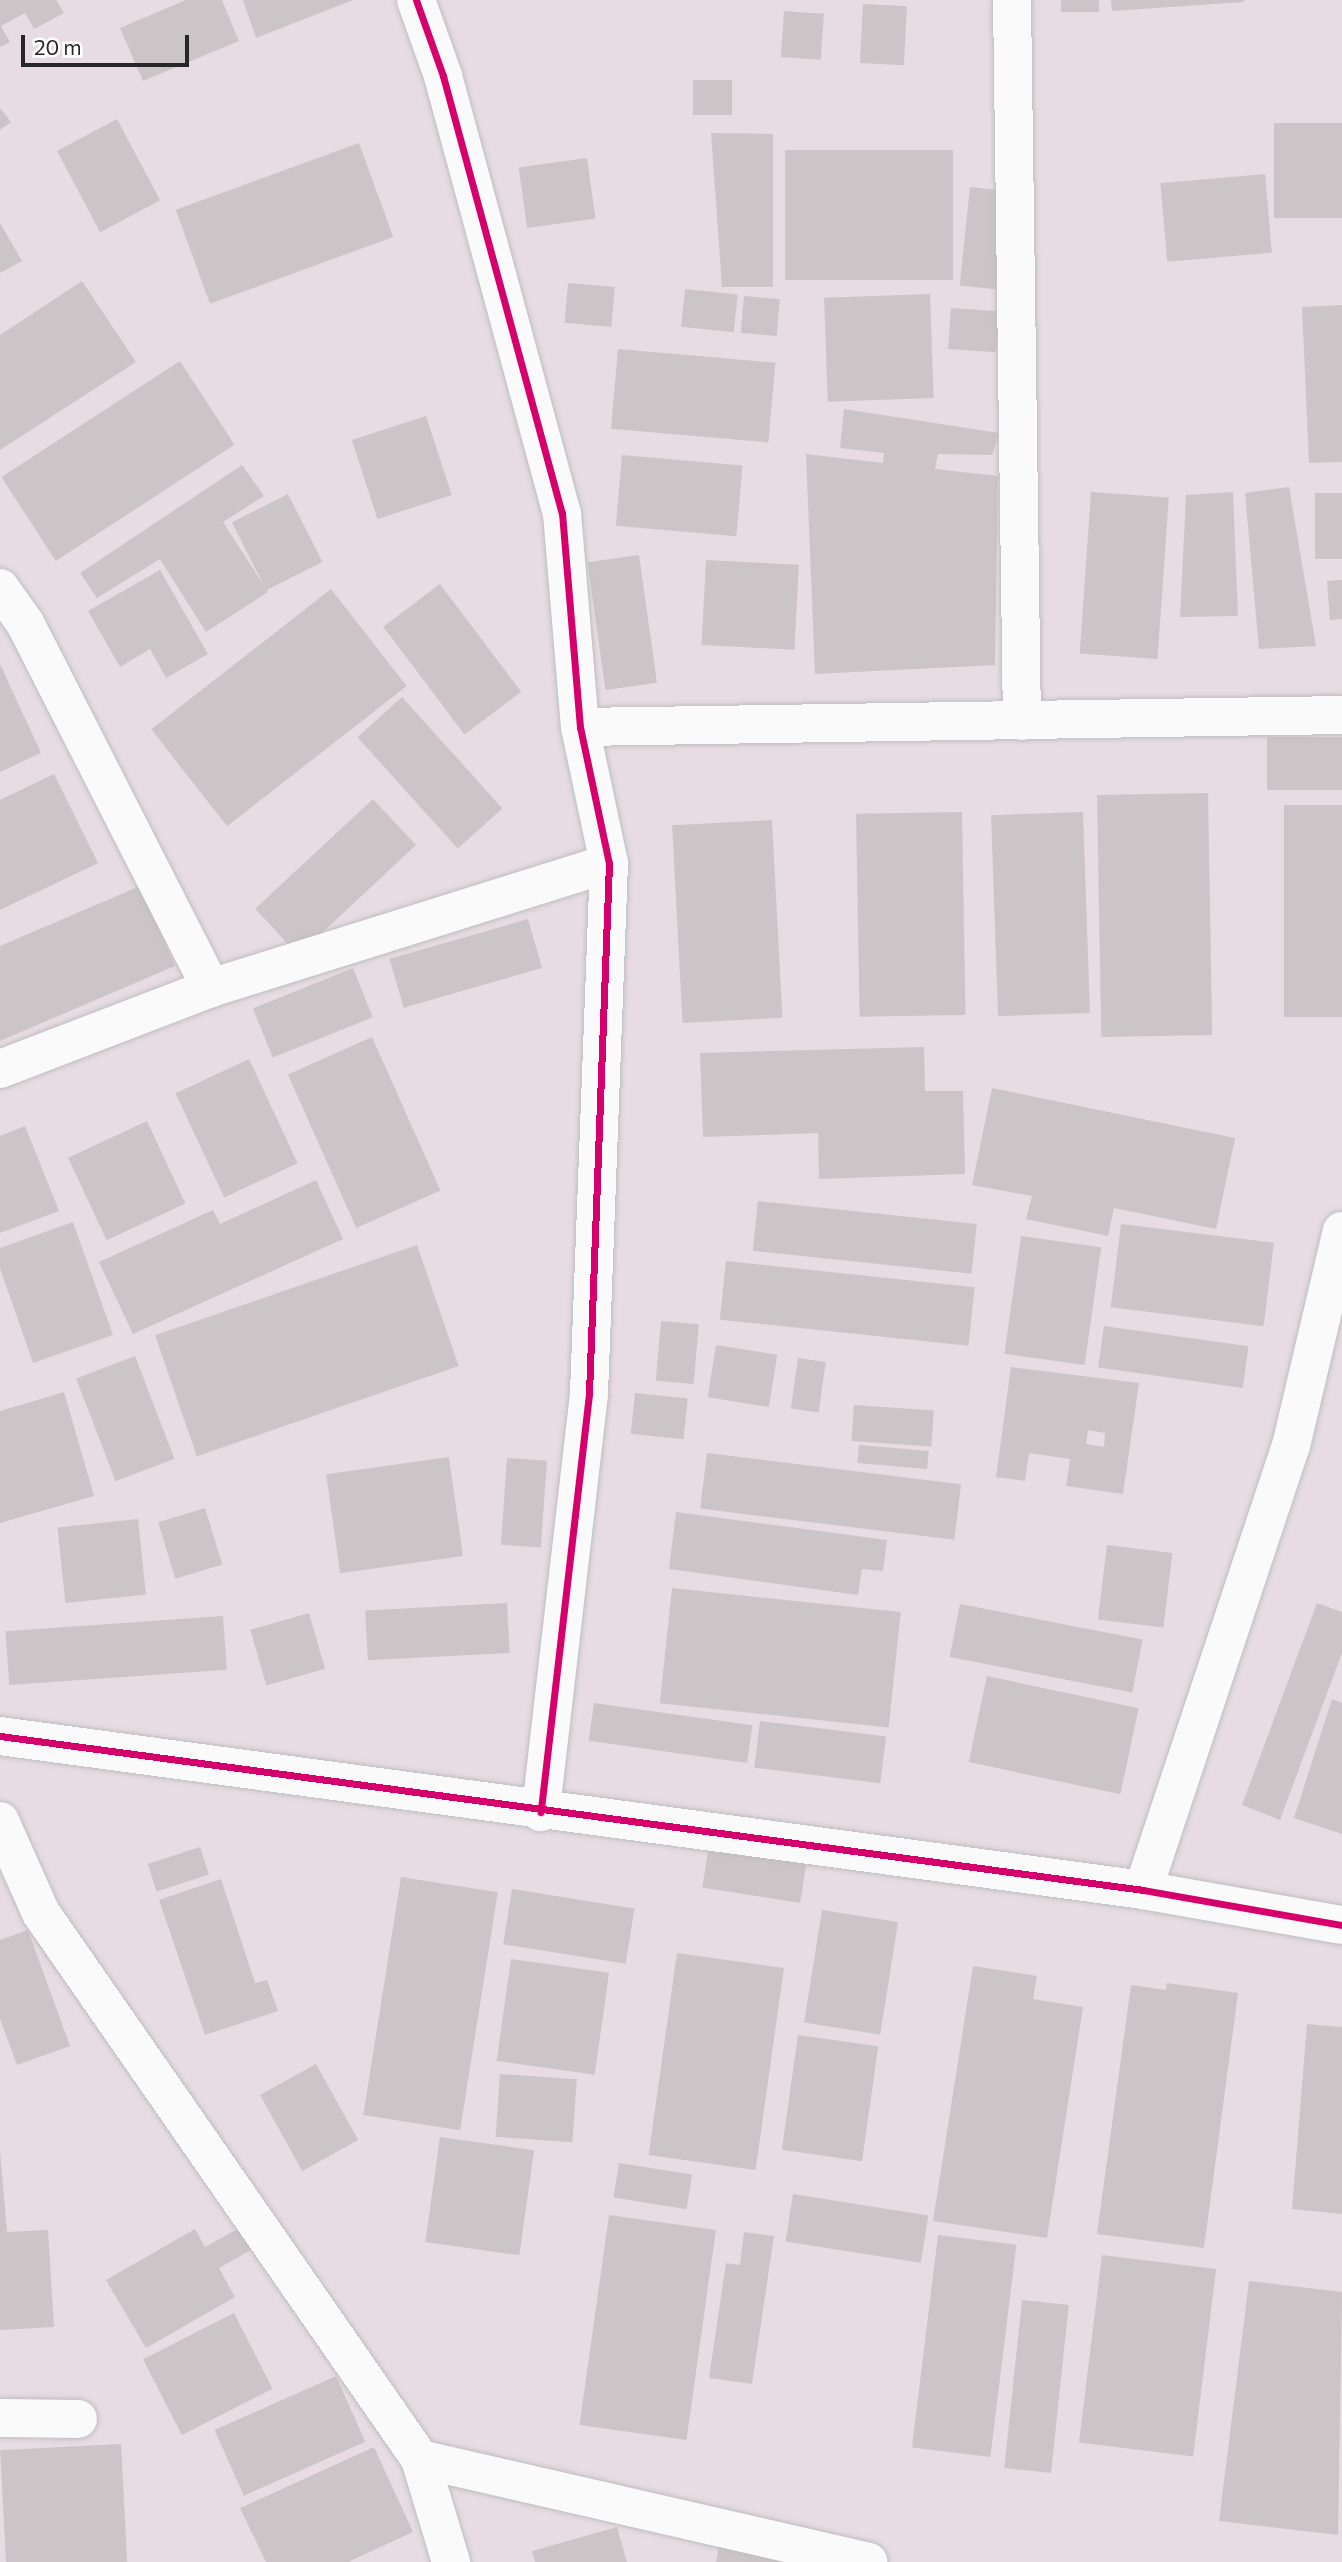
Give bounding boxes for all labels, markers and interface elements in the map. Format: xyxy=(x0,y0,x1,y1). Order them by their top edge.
scale bar xyxy=(24,21,192,65)
text: 20 m xyxy=(34,34,82,59)

